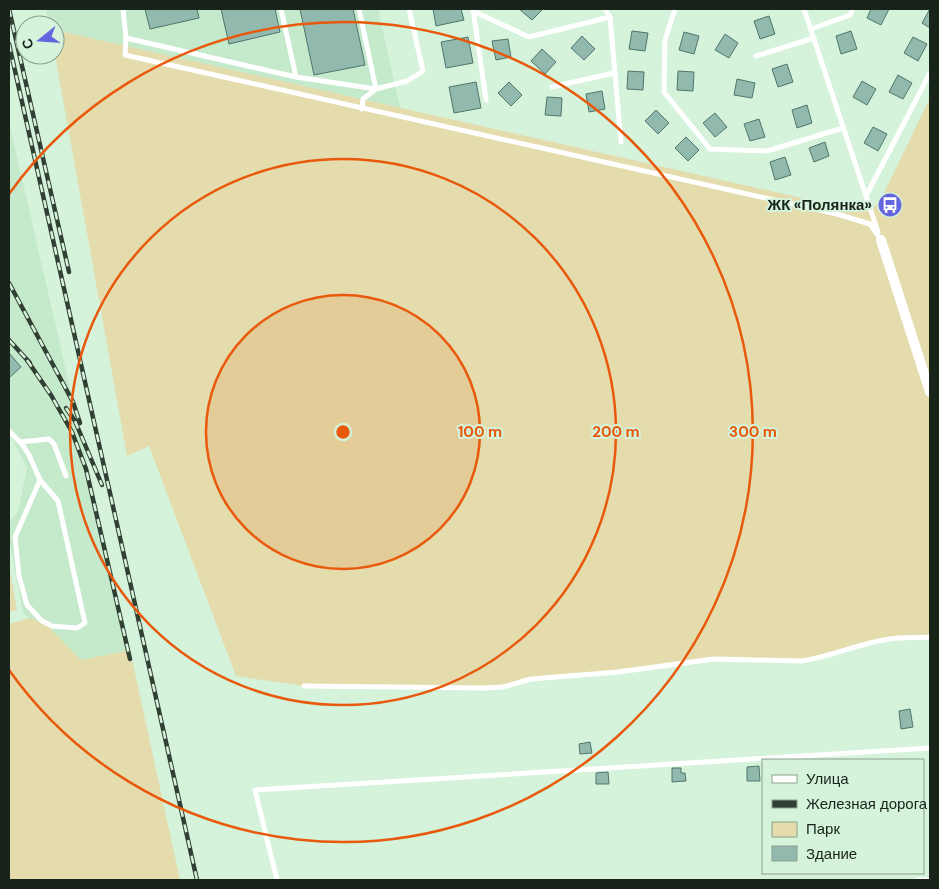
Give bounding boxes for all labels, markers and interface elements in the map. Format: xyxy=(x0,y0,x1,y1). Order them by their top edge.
north arrow xyxy=(15,15,65,65)
text: С xyxy=(17,36,38,51)
bus stop icon: ЖК «Полянка» xyxy=(877,192,903,218)
place label: ЖК «Полянка» xyxy=(767,195,872,215)
text: 100 m xyxy=(458,422,502,442)
text: 200 m xyxy=(592,422,640,442)
text: 300 m xyxy=(729,422,777,442)
centre of rings xyxy=(334,423,352,441)
legend xyxy=(762,759,924,874)
text: Улица xyxy=(806,769,849,789)
text: Железная дорога xyxy=(806,794,928,814)
text: Парк xyxy=(806,819,840,839)
text: Здание xyxy=(806,844,857,864)

